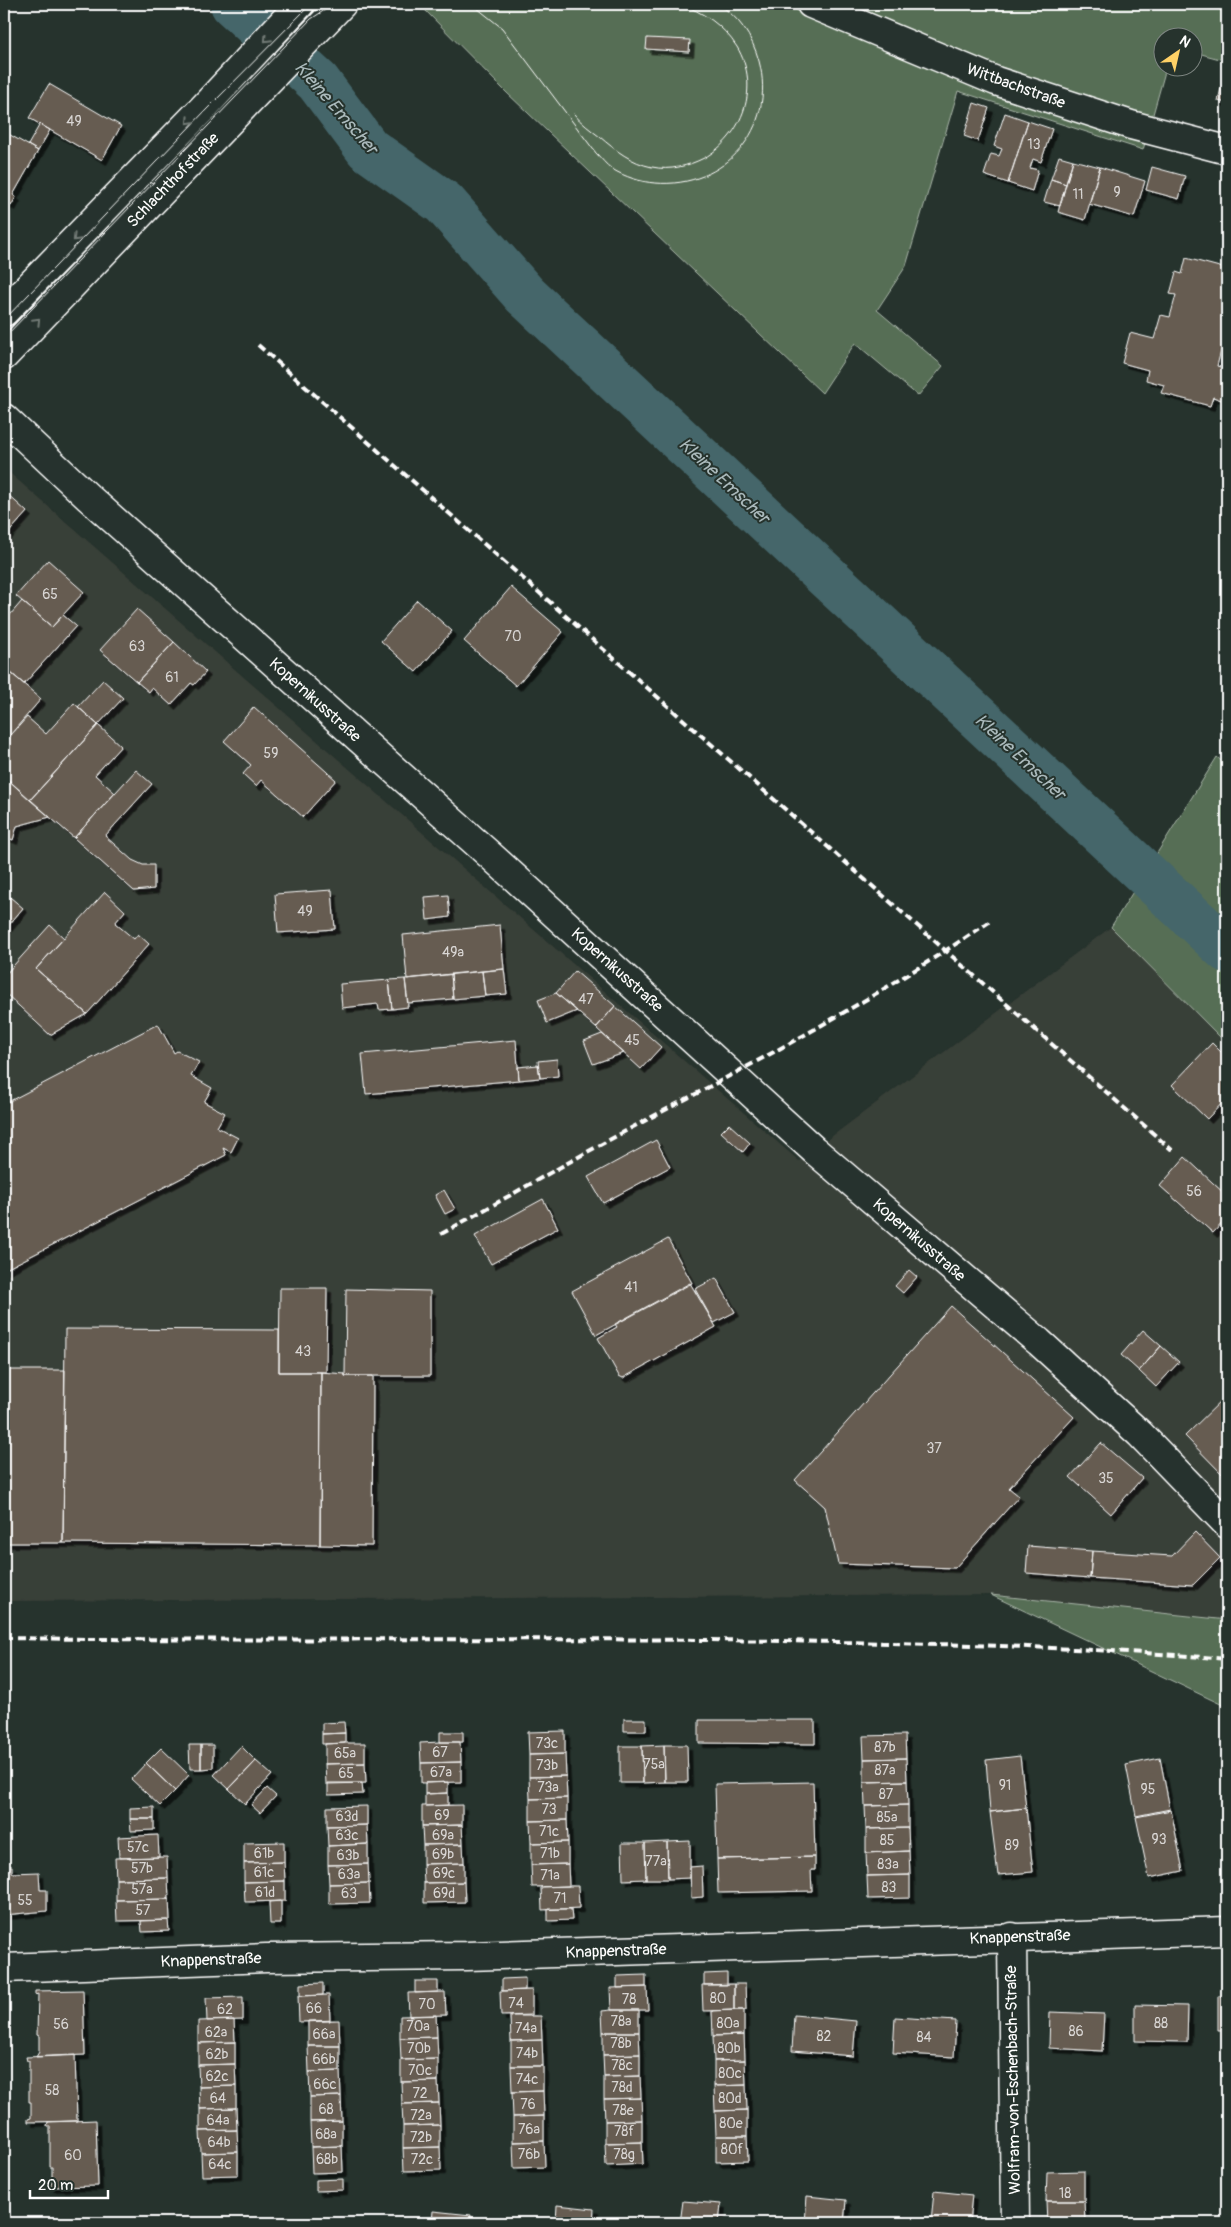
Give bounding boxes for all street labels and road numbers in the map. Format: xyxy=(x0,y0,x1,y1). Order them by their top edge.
street label: Wittbachstraße xyxy=(964,59,1068,113)
street label: Schlachthofstraße xyxy=(123,128,223,232)
street label: Kopernikusstraße xyxy=(265,654,365,747)
street label: Kopernikusstraße xyxy=(567,924,667,1017)
street label: Kopernikusstraße xyxy=(868,1194,970,1286)
street label: Knappenstraße xyxy=(969,1925,1071,1949)
street label: Knappenstraße xyxy=(565,1939,667,1963)
street label: Knappenstraße xyxy=(160,1948,262,1972)
street label: Wolfram-von-Eschenbach-Straße xyxy=(1001,1965,1025,2195)

